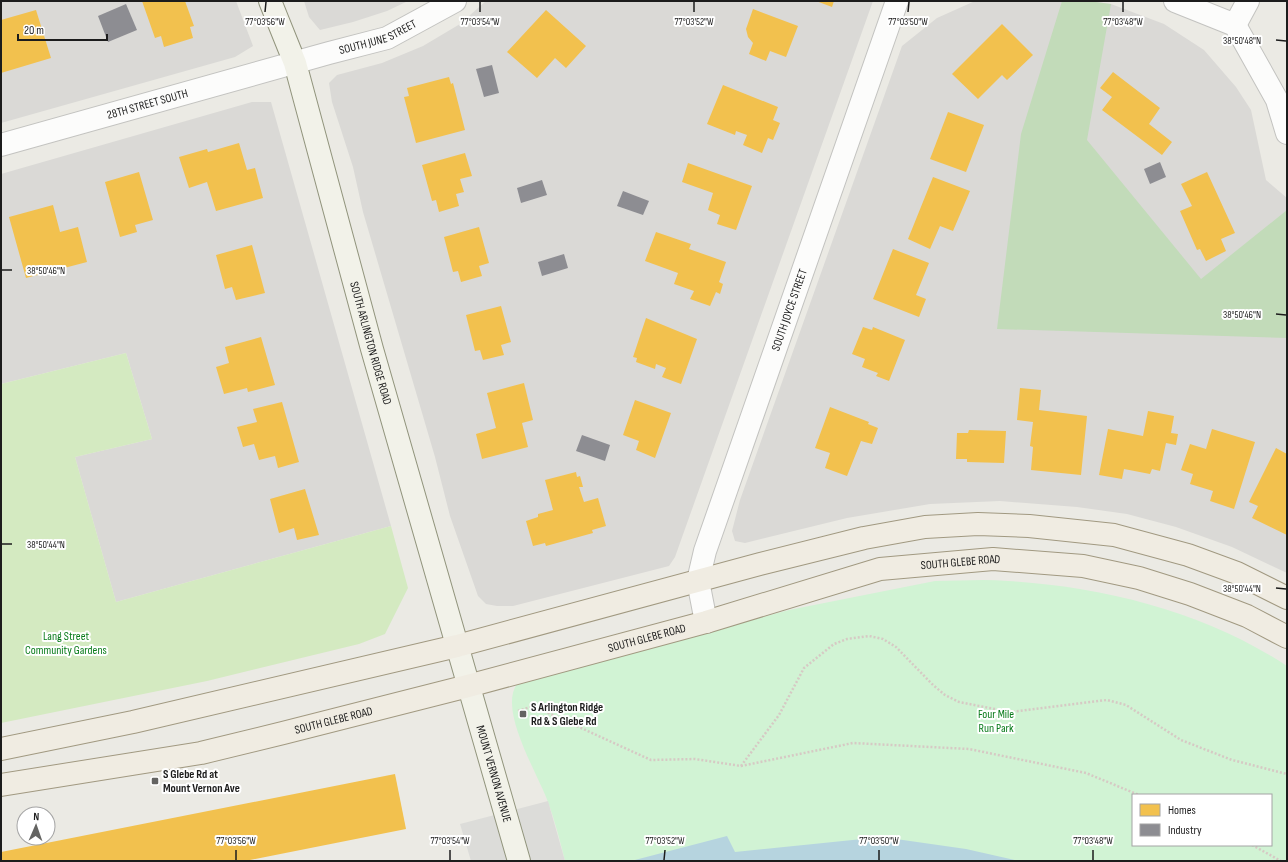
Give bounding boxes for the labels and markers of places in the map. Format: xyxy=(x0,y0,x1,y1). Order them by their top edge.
place label: S Arlington Ridge Rd & S Glebe Rd xyxy=(531,700,603,729)
marker: S Arlington Ridge Rd & S Glebe Rd xyxy=(518,709,528,719)
place label: S Glebe Rd at Mount Vernon Ave xyxy=(163,767,240,796)
marker: S Glebe Rd at Mount Vernon Ave xyxy=(150,776,160,786)

